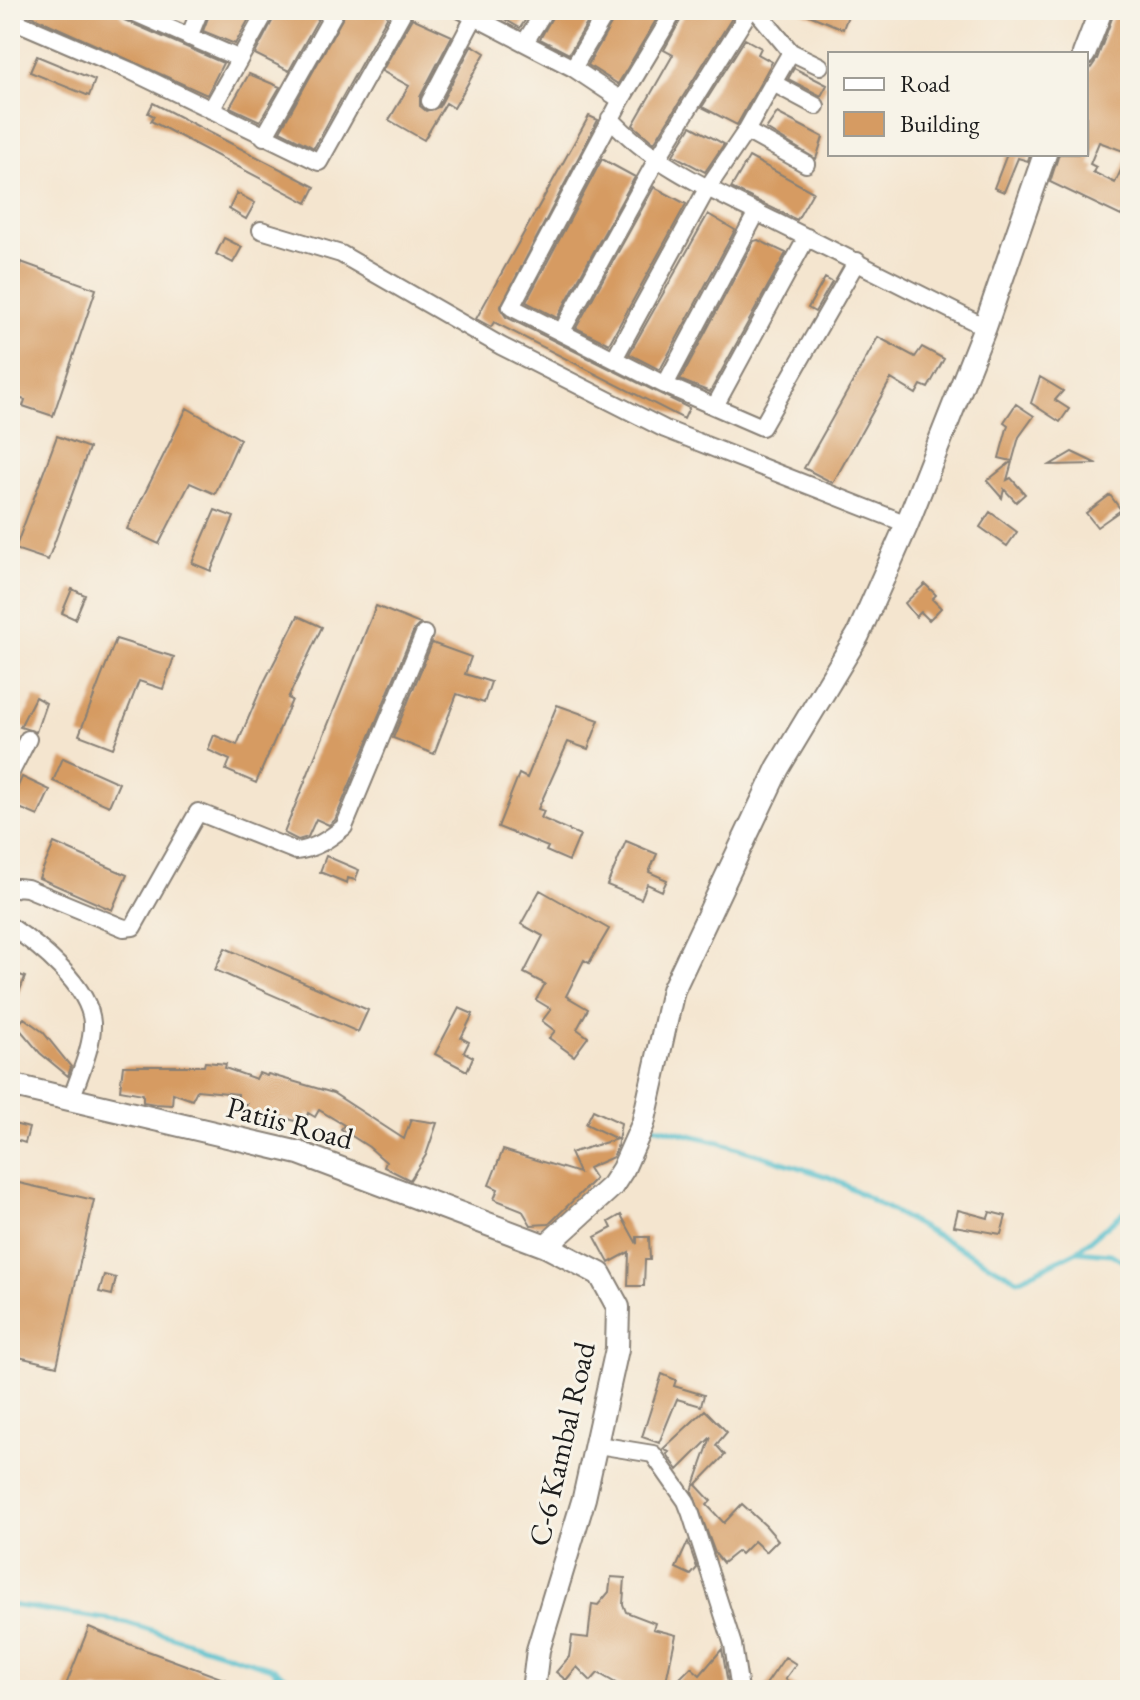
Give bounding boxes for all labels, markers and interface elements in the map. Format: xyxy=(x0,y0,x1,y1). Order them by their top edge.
legend xyxy=(828,52,1088,156)
text: Road xyxy=(900,68,951,99)
text: Building xyxy=(900,108,980,139)
street label: Patiis Road xyxy=(222,1087,359,1158)
street label: C-6 Kambal Road xyxy=(519,1337,604,1550)

